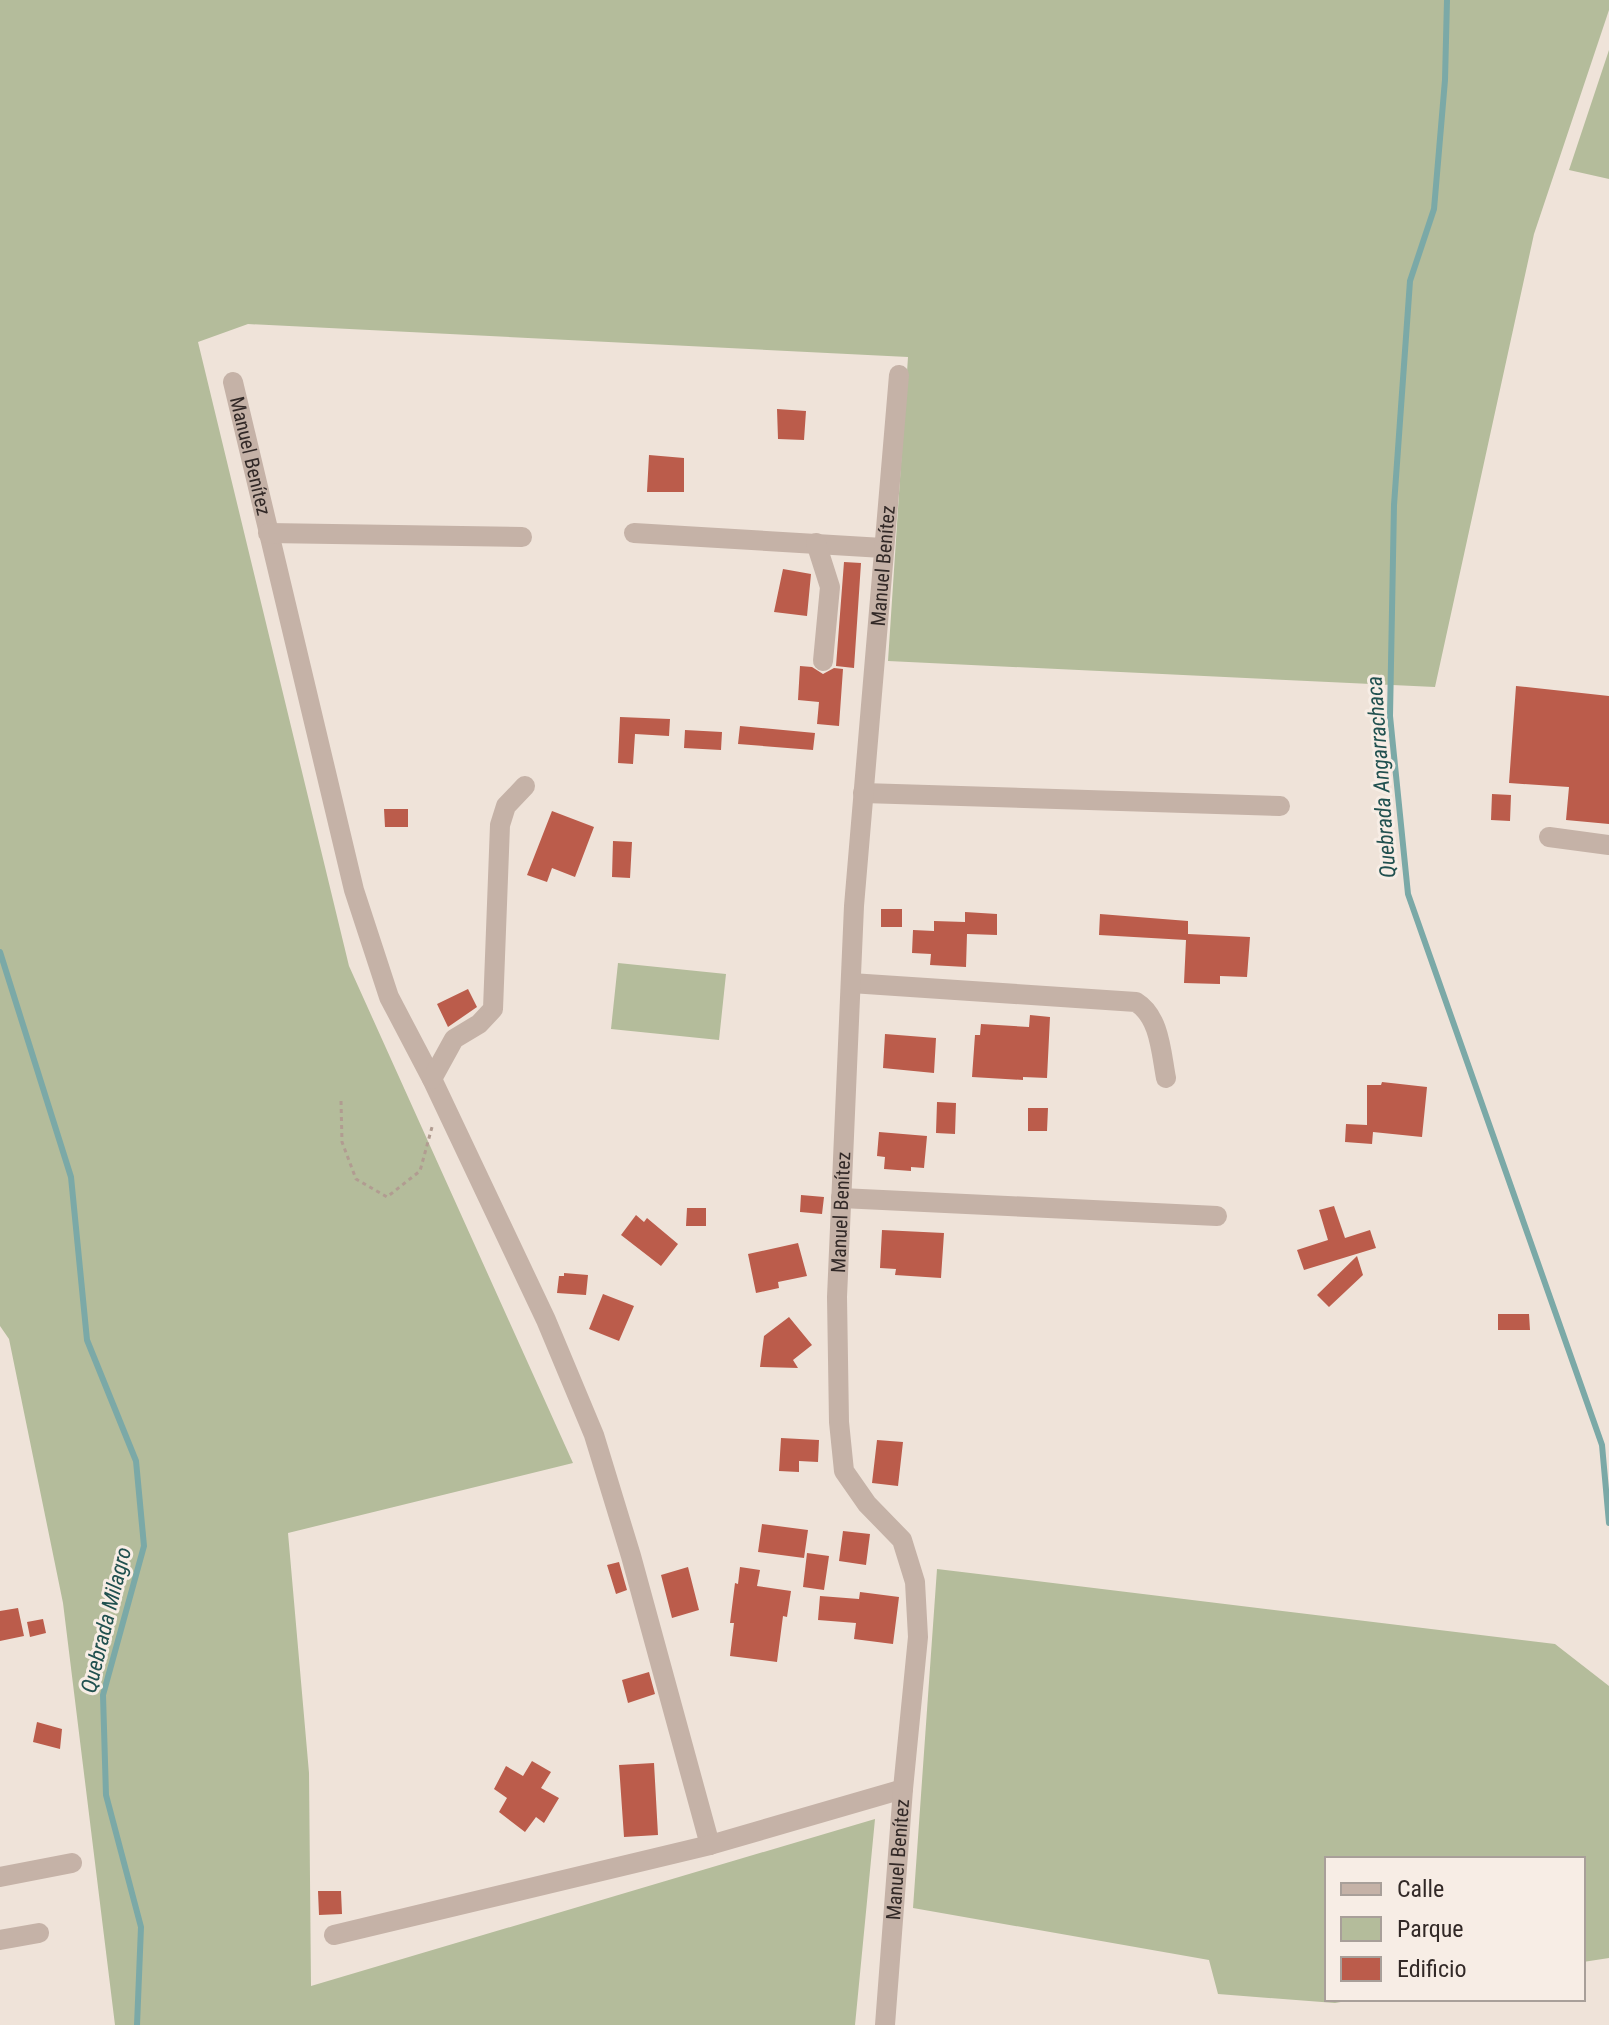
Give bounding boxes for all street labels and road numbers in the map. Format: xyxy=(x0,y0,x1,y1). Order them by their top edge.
street label: Manuel Benítez xyxy=(225,394,276,518)
street label: Manuel Benítez xyxy=(866,504,900,627)
street label: Manuel Benítez xyxy=(826,1151,855,1273)
street label: Manuel Benítez xyxy=(881,1798,914,1921)

